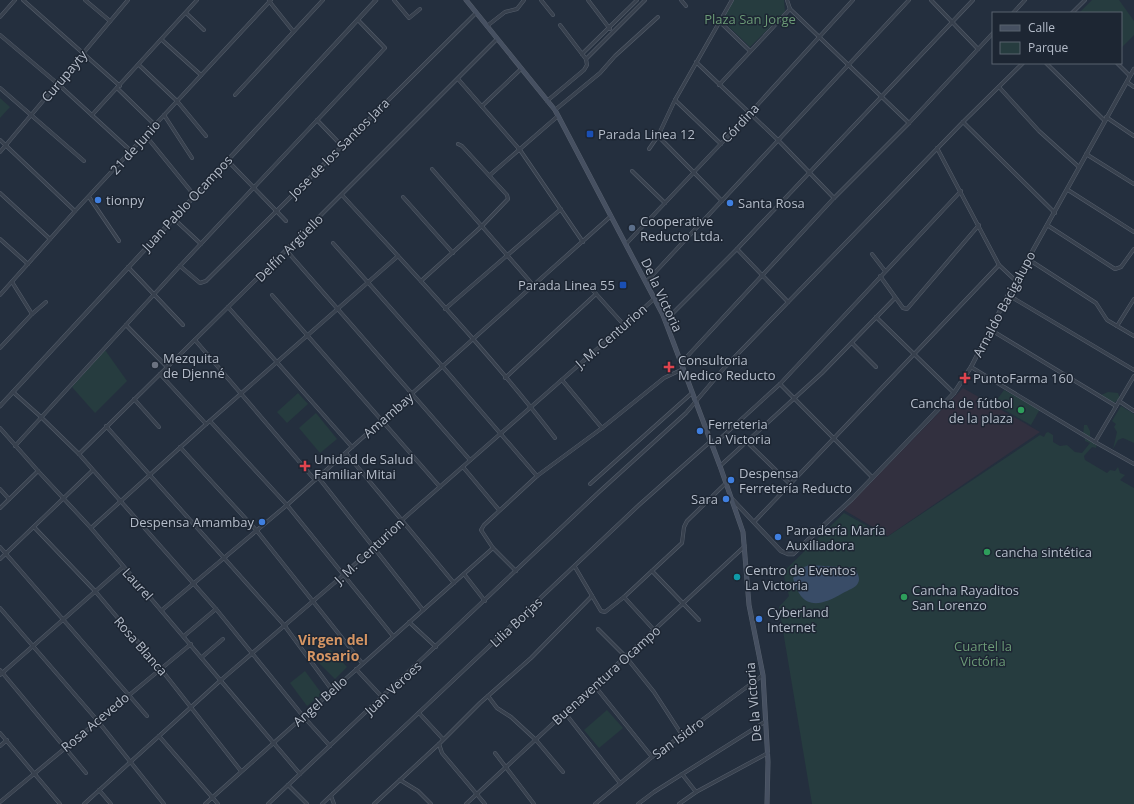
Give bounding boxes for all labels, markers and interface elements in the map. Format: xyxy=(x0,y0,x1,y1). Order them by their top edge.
park label: Plaza San Jorge xyxy=(704,10,796,28)
legend xyxy=(992,12,1122,64)
text: Calle xyxy=(1028,19,1055,36)
text: Parque xyxy=(1028,39,1068,56)
street label: Curupayty xyxy=(37,46,91,106)
street label: Jose de los Santos Jara xyxy=(283,94,393,204)
street label: Córdina xyxy=(717,99,763,147)
street label: 21 de Junio xyxy=(106,116,164,178)
place label: Parada Linea 12 xyxy=(598,125,695,143)
marker: Parada Linea 12 xyxy=(585,129,595,139)
street label: Juan Pablo Ocampos xyxy=(136,151,236,256)
place label: tionpy xyxy=(106,191,145,209)
place label: Santa Rosa xyxy=(738,194,805,212)
marker: tionpy xyxy=(93,195,103,205)
marker: Santa Rosa xyxy=(725,198,735,208)
street label: Delfín Argüello xyxy=(251,210,327,286)
place label: Cooperative Reducto Ltda. xyxy=(640,212,723,245)
marker: Cooperative Reducto Ltda. xyxy=(627,223,637,233)
street label: Arnaldo Bacigalupo xyxy=(968,248,1040,360)
street label: De la Victoria xyxy=(637,255,687,335)
place label: Parada Linea 55 xyxy=(518,276,615,294)
marker: Parada Linea 55 xyxy=(618,280,628,290)
street label: J. M. Centurion xyxy=(570,300,651,373)
place label: Mezquita de Djenné xyxy=(163,349,225,382)
place label: Consultoria Medico Reducto xyxy=(678,351,776,384)
marker: Mezquita de Djenné xyxy=(150,360,160,370)
marker: Consultoria Medico Reducto xyxy=(663,361,675,373)
place label: PuntoFarma 160 xyxy=(973,369,1073,387)
marker: PuntoFarma 160 xyxy=(960,373,970,383)
street label: Amambay xyxy=(359,388,417,442)
place label: Cancha de fútbol de la plaza xyxy=(910,394,1013,427)
marker: Cancha de fútbol de la plaza xyxy=(1016,405,1026,415)
place label: Ferreteria La Victoria xyxy=(708,415,771,448)
marker: Ferreteria La Victoria xyxy=(695,426,705,436)
place label: Unidad de Salud Familiar Mitai xyxy=(314,450,413,483)
marker: Unidad de Salud Familiar Mitai xyxy=(299,460,311,472)
place label: Despensa Ferretería Reducto xyxy=(739,464,852,497)
marker: Despensa Ferretería Reducto xyxy=(726,475,736,485)
place label: Sara xyxy=(691,490,718,508)
marker: Sara xyxy=(721,494,731,504)
place label: Despensa Amambay xyxy=(130,513,254,531)
street label: J. M. Centurion xyxy=(329,514,408,589)
marker: Despensa Amambay xyxy=(257,517,267,527)
place label: Panadería María Auxiliadora xyxy=(786,521,885,554)
marker: Panadería María Auxiliadora xyxy=(773,532,783,542)
place label: cancha sintética xyxy=(995,543,1092,561)
marker: cancha sintética xyxy=(982,547,992,557)
place label: Centro de Eventos La Victoria xyxy=(745,561,856,594)
street label: Laurel xyxy=(119,564,157,604)
marker: Centro de Eventos La Victoria xyxy=(732,572,742,582)
place label: Cancha Rayaditos San Lorenzo xyxy=(912,581,1019,614)
marker: Cancha Rayaditos San Lorenzo xyxy=(899,592,909,602)
street label: Lilia Borjas xyxy=(486,593,546,651)
place label: Cyberland Internet xyxy=(767,603,829,636)
street label: Rosa Blanca xyxy=(110,613,172,679)
marker: Cyberland Internet xyxy=(754,614,764,624)
street label: Buenaventura Ocampo xyxy=(548,621,664,729)
district label: Virgen del Rosario xyxy=(298,630,368,665)
park label: Cuartel la Victória xyxy=(954,637,1012,670)
street label: Juan Veroes xyxy=(359,657,425,720)
street label: De la Victoria xyxy=(741,662,765,742)
street label: Angel Bello xyxy=(289,672,351,730)
street label: Rosa Acevedo xyxy=(57,688,133,756)
street label: San Isidro xyxy=(648,713,708,763)

